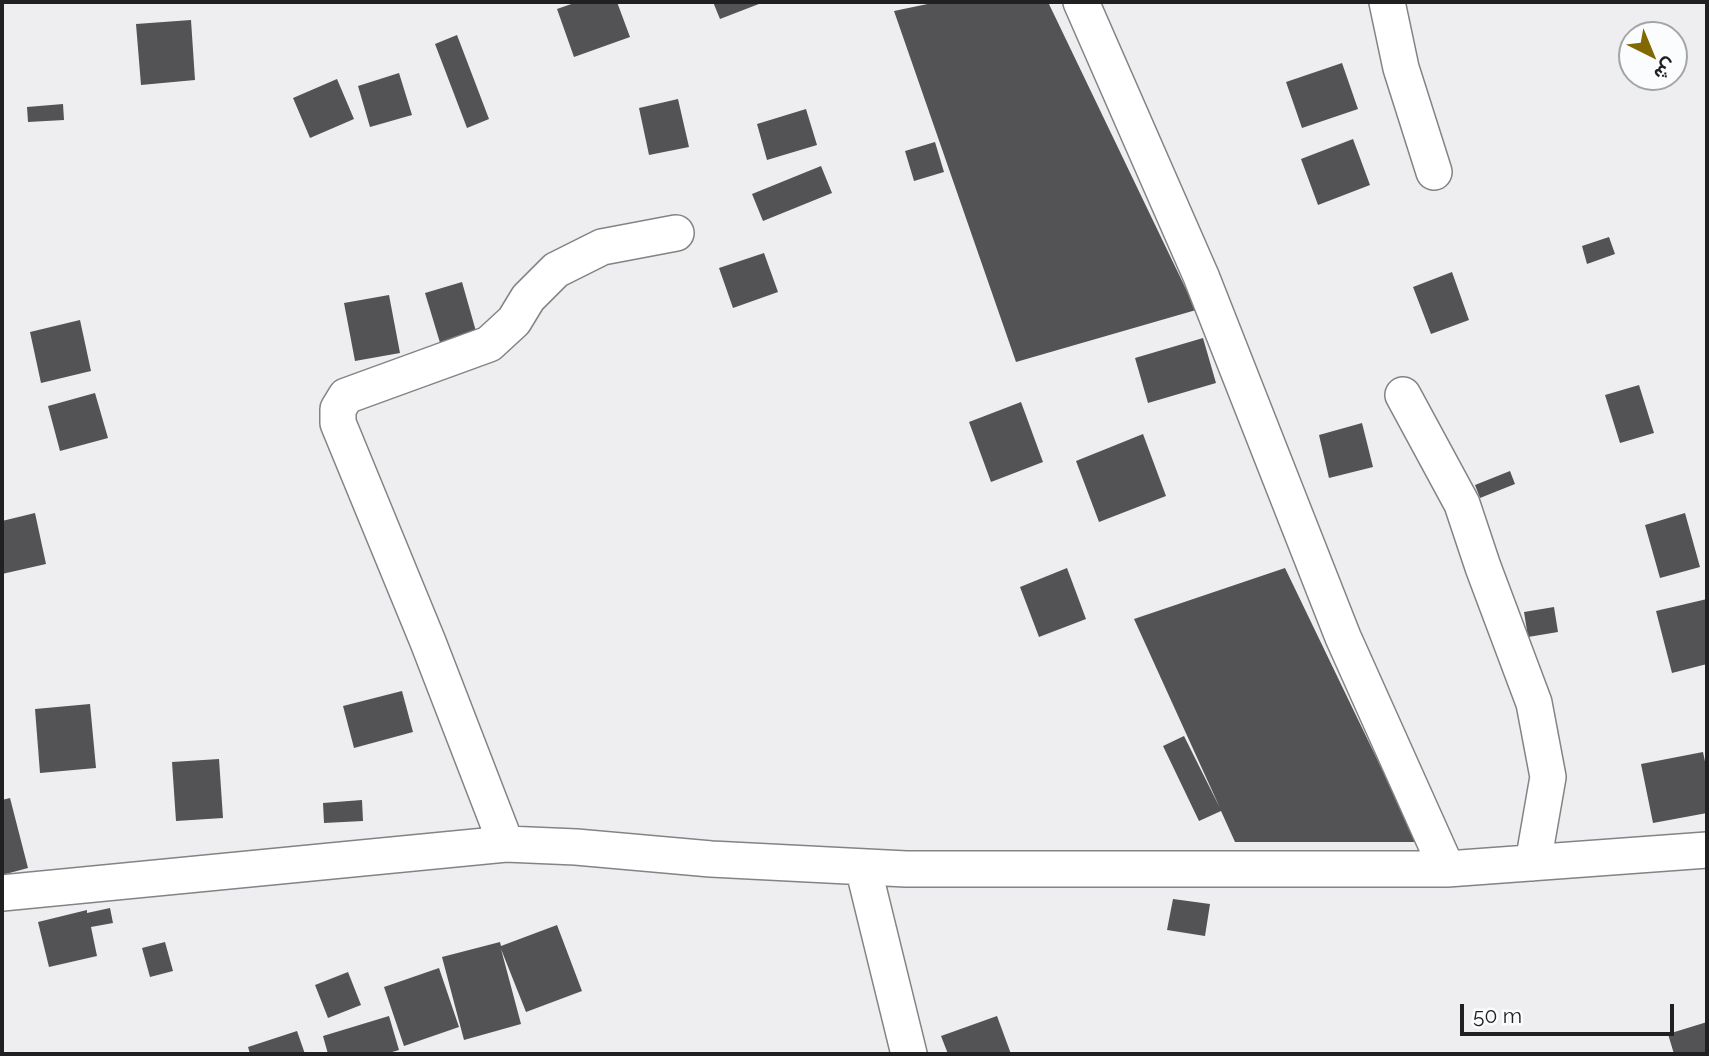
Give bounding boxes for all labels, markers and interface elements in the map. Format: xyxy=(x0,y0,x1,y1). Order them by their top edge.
north arrow xyxy=(1618,21,1688,91)
text: ش xyxy=(1650,54,1682,86)
scale bar xyxy=(1464,990,1678,1034)
text: 50 m xyxy=(1473,1003,1522,1028)

